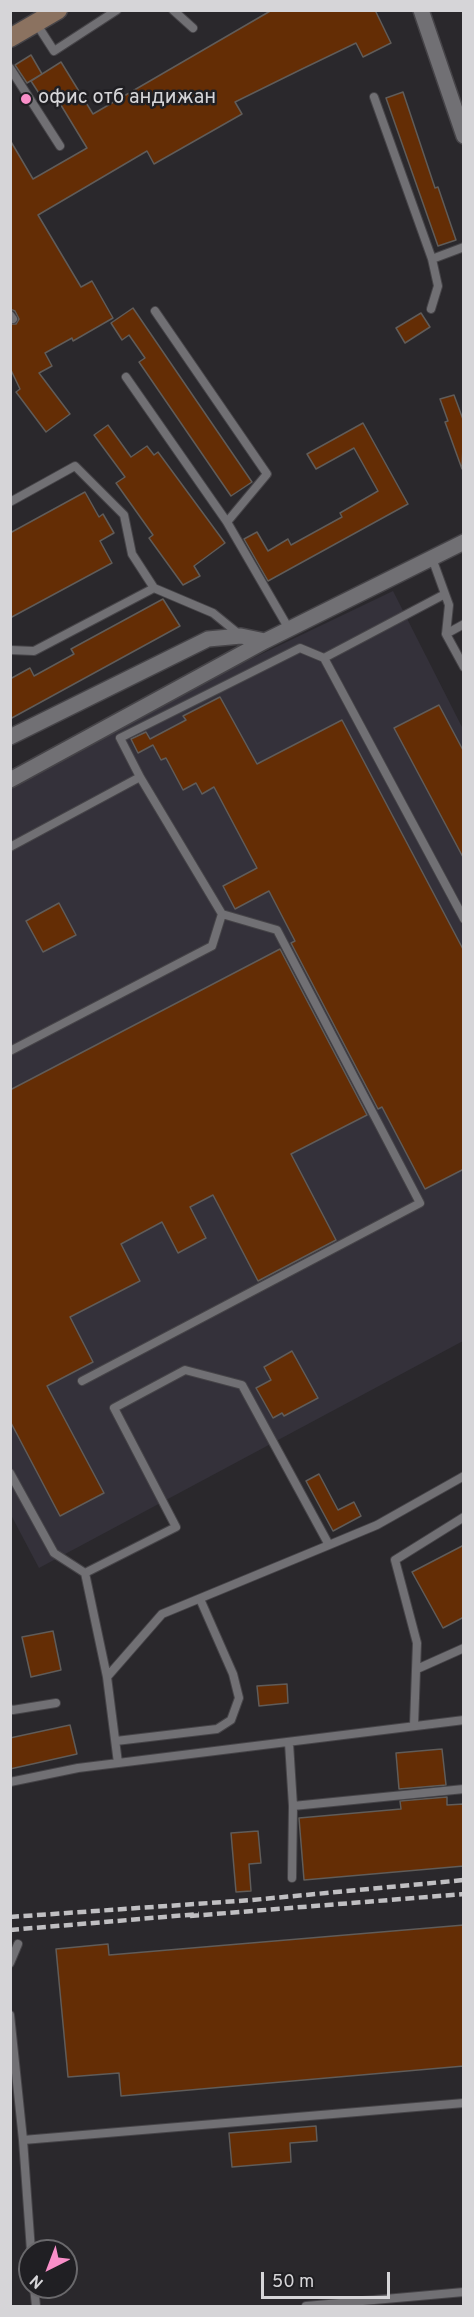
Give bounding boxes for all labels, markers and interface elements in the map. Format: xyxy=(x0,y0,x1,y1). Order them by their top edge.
place label: офис отб андижан xyxy=(38,87,216,111)
marker: офис отб андижан xyxy=(19,92,33,106)
north arrow xyxy=(18,2239,78,2299)
scale bar xyxy=(264,2260,393,2298)
text: N xyxy=(26,2270,48,2292)
text: 50 m xyxy=(272,2271,314,2294)

